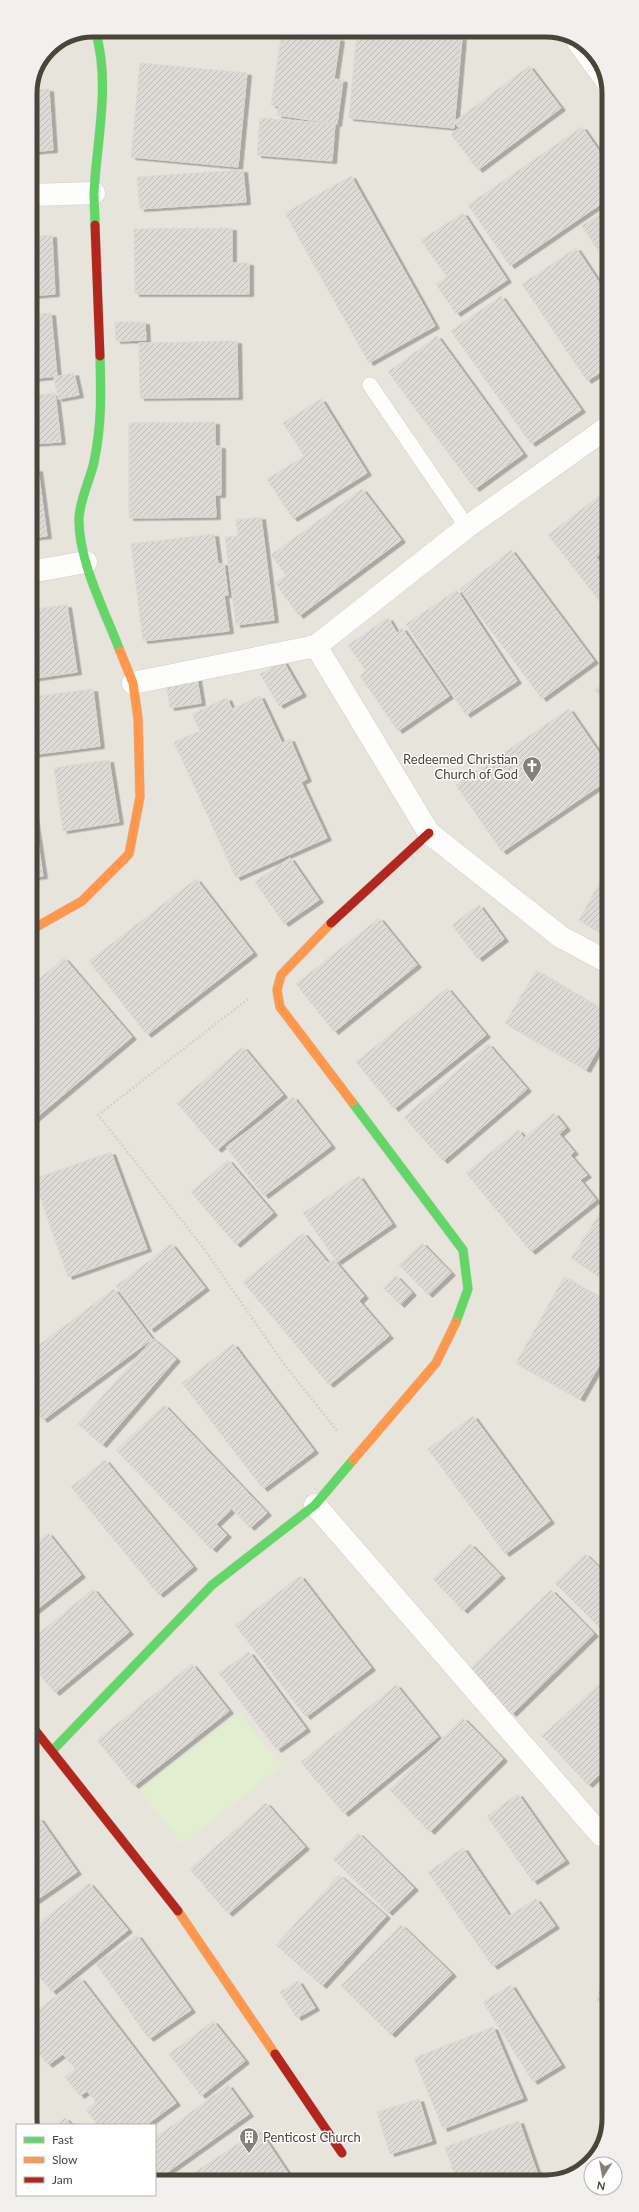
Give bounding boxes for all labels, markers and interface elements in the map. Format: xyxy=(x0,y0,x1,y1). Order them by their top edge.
place label: Redeemed Christian Church of God xyxy=(403,751,518,782)
church icon: Redeemed Christian Church of God xyxy=(521,755,543,783)
legend xyxy=(16,2124,156,2196)
building icon: Penticost Church xyxy=(238,2126,260,2154)
place label: Penticost Church xyxy=(263,2129,361,2145)
text: Fast xyxy=(52,2132,74,2147)
text: Slow xyxy=(52,2152,78,2167)
north arrow xyxy=(583,2156,623,2196)
text: Jam xyxy=(52,2172,73,2187)
text: N xyxy=(596,2179,606,2193)

